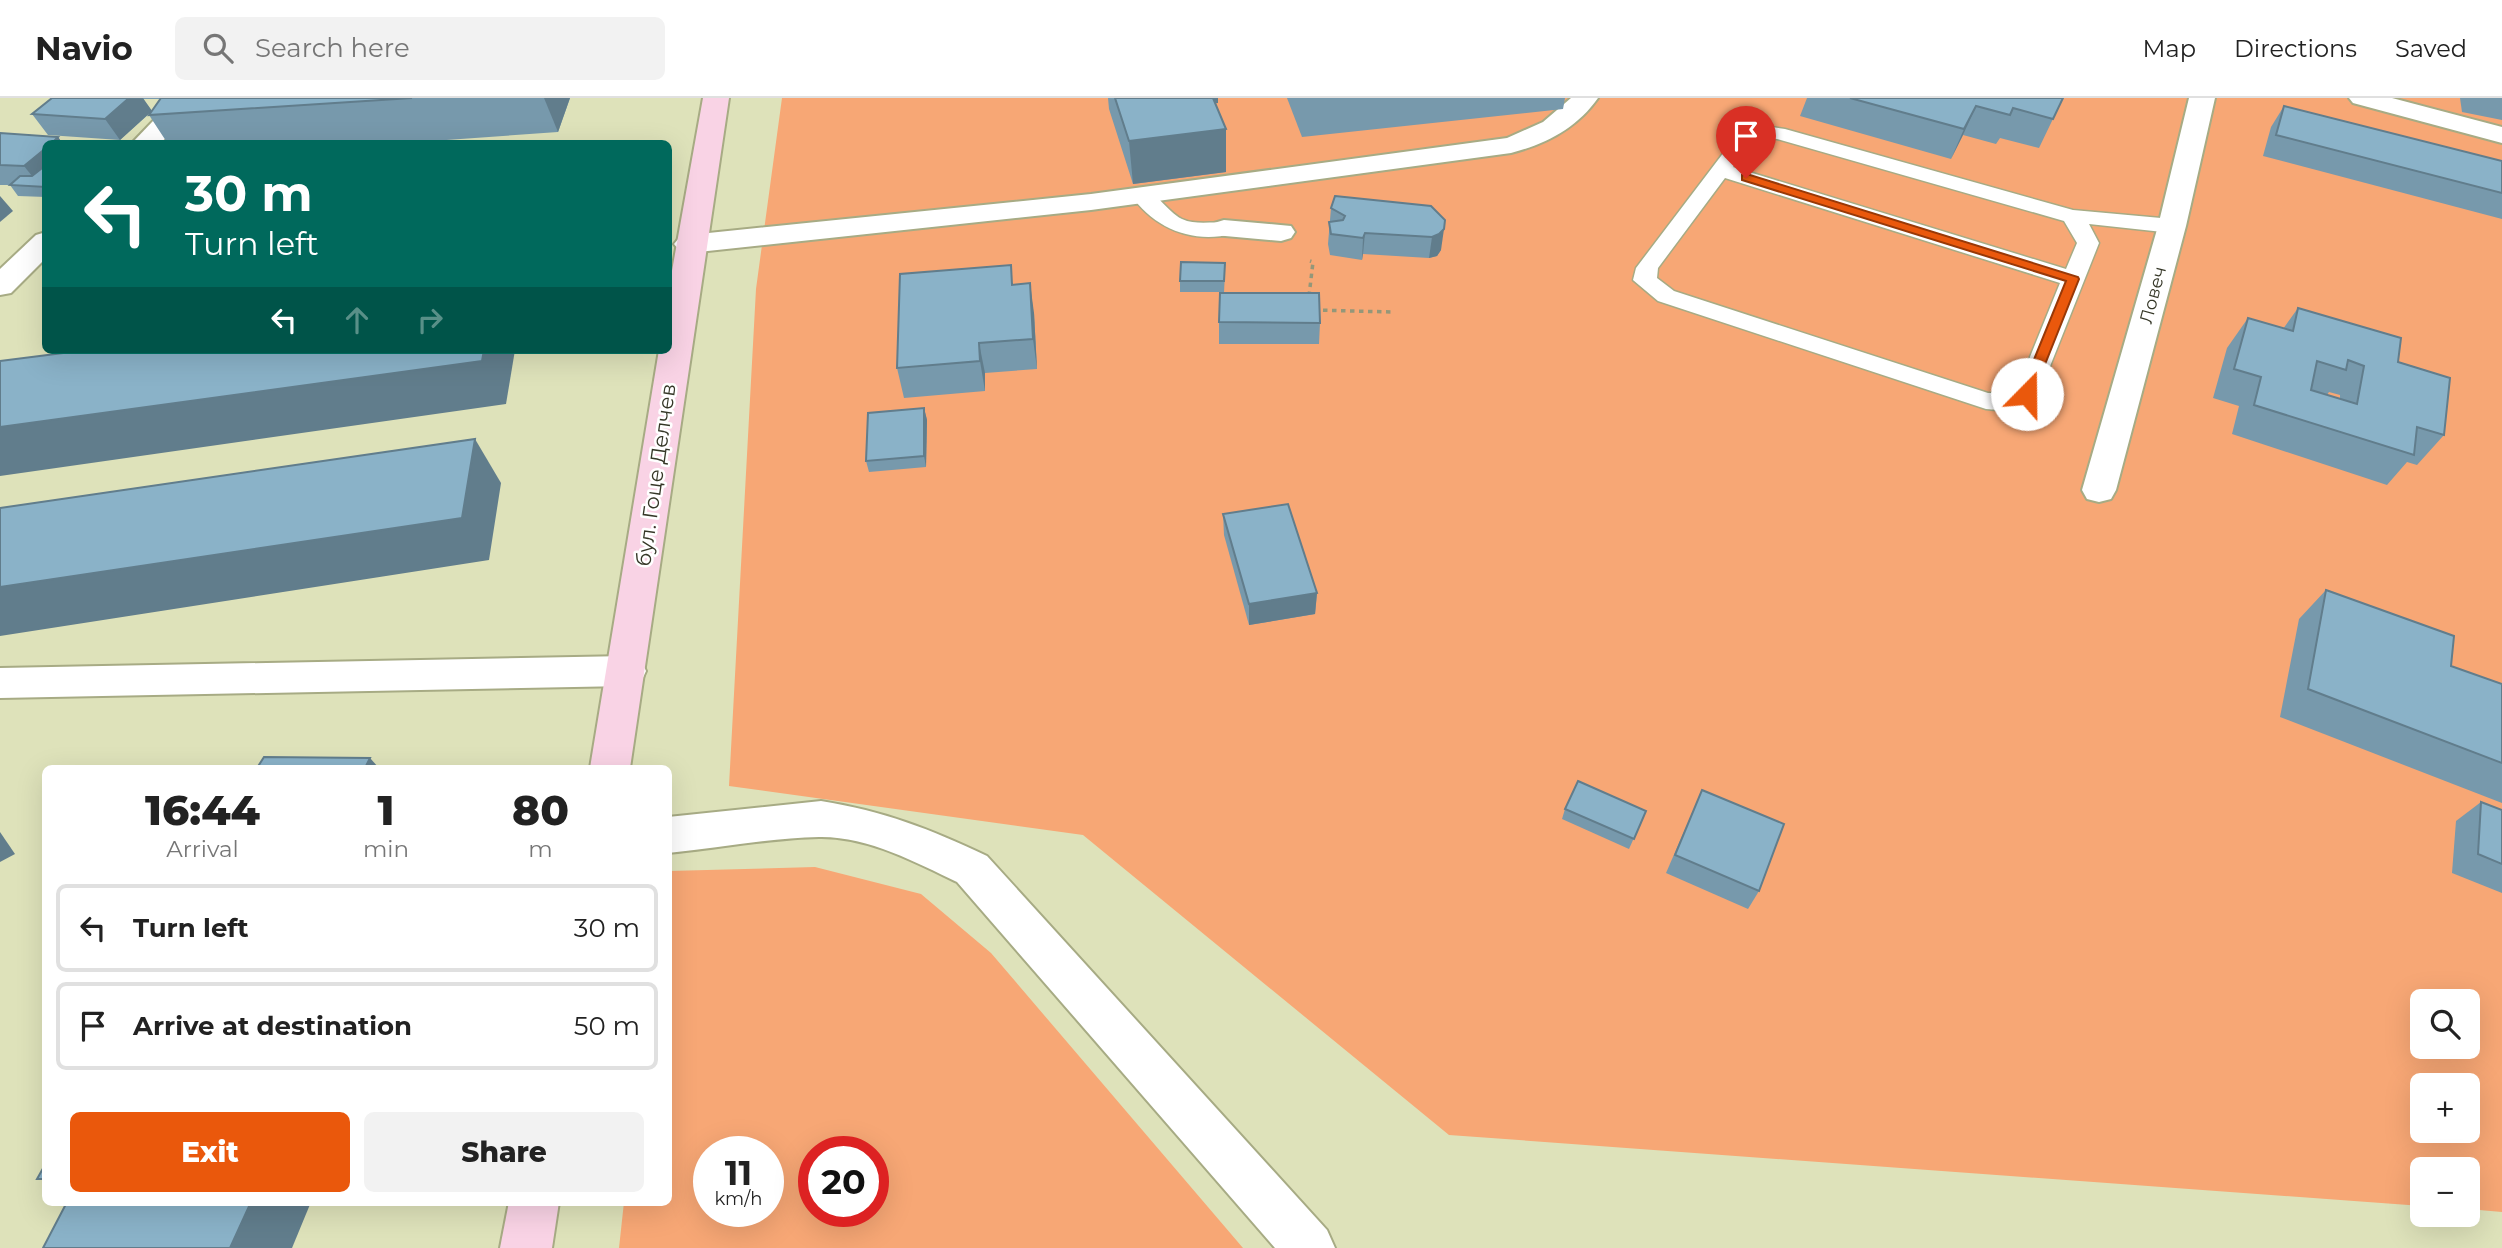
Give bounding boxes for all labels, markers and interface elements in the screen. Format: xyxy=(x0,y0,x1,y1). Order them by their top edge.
search box xyxy=(175,17,665,80)
text: Navio xyxy=(35,28,133,68)
icon: search xyxy=(199,29,237,67)
text: Search here xyxy=(255,32,410,64)
text: Map xyxy=(2143,34,2196,63)
text: Directions xyxy=(2234,34,2357,63)
text: Saved xyxy=(2395,34,2467,63)
pin xyxy=(1716,106,1776,178)
icon: arrive xyxy=(1727,117,1765,155)
text: 30 m xyxy=(185,164,313,223)
icon: left xyxy=(70,168,161,259)
text: Turn left xyxy=(185,224,319,263)
street label: Ловеч xyxy=(2135,264,2171,326)
icon: left xyxy=(265,301,303,339)
icon: ahead xyxy=(338,301,376,339)
icon: right xyxy=(411,301,449,339)
position arrow xyxy=(1990,357,2064,431)
street label: бул. Гоце Делчев xyxy=(630,382,681,568)
text: 16:44 xyxy=(145,784,260,836)
text: 1 xyxy=(378,784,395,836)
text: 80 xyxy=(512,784,569,836)
text: Arrival xyxy=(166,835,239,863)
text: min xyxy=(363,835,409,863)
text: m xyxy=(528,835,553,863)
icon: left xyxy=(74,909,112,947)
text: Turn left xyxy=(133,912,249,944)
text: 30 m xyxy=(574,912,640,944)
map controls xyxy=(2410,989,2480,1227)
button: search xyxy=(2410,989,2480,1059)
icon: arrive xyxy=(74,1007,112,1045)
text: Arrive at destination xyxy=(133,1010,412,1042)
text: 50 m xyxy=(574,1010,640,1042)
button: + xyxy=(2410,1073,2480,1143)
button: Exit xyxy=(70,1112,350,1192)
button: Share xyxy=(364,1112,644,1192)
speed limit sign: 20 xyxy=(798,1136,889,1227)
text: 11 xyxy=(725,1151,752,1194)
button: − xyxy=(2410,1157,2480,1227)
text: km/h xyxy=(714,1188,763,1210)

